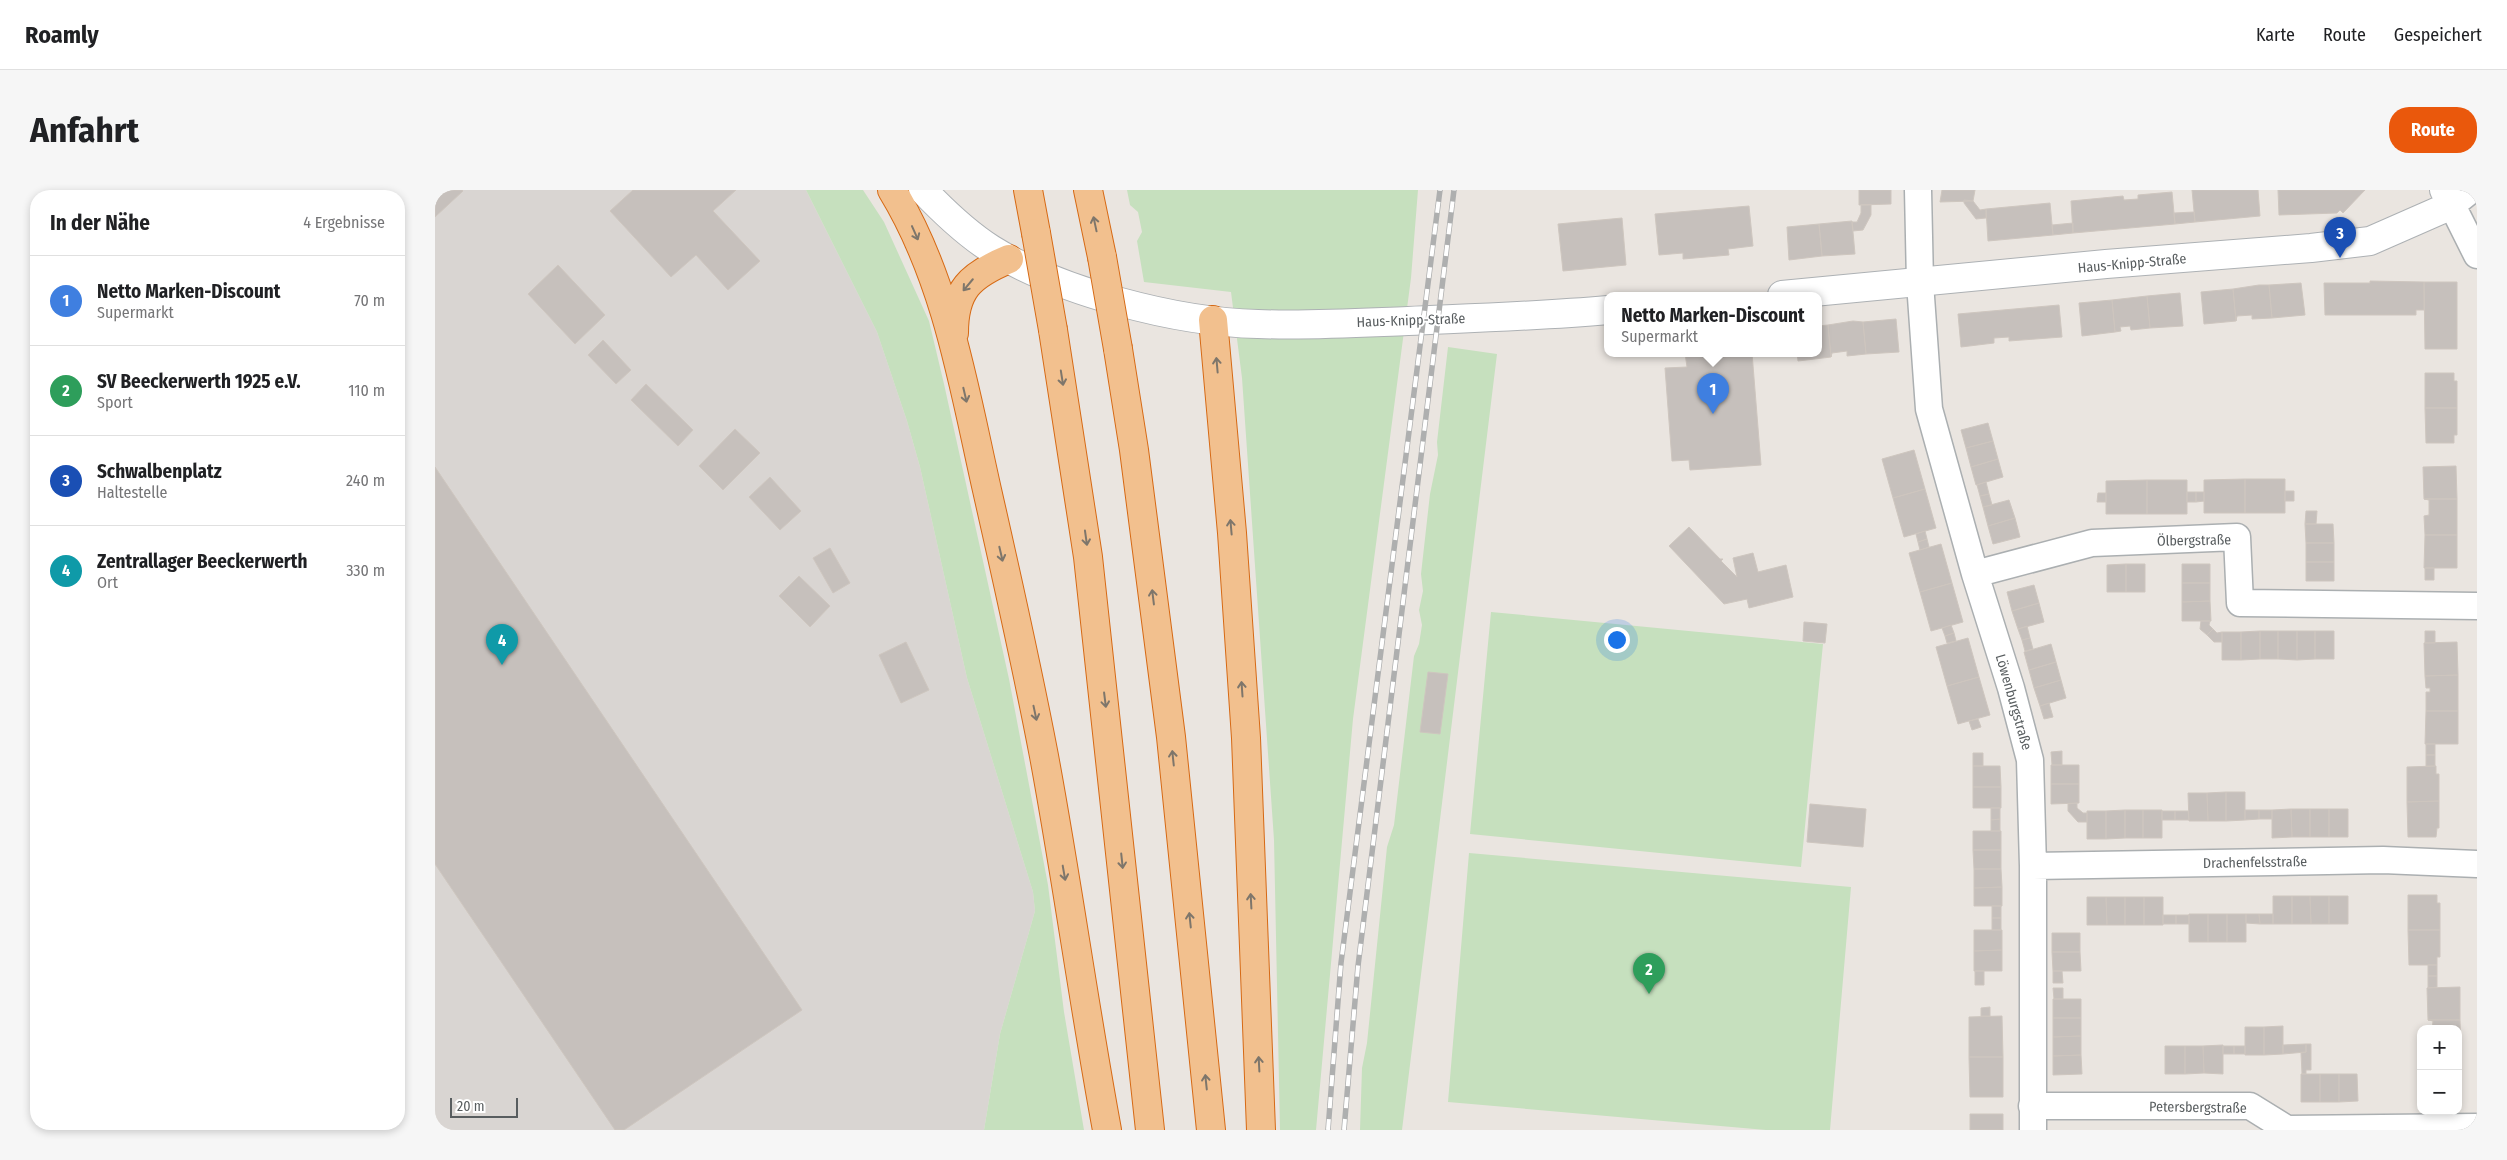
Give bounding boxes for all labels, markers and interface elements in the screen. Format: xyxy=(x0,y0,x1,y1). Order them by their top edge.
text: Roamly xyxy=(25,21,99,49)
text: Karte xyxy=(2256,24,2295,46)
text: Route xyxy=(2323,24,2366,46)
text: Gespeichert xyxy=(2394,24,2482,46)
button: Route xyxy=(2389,107,2477,153)
text: Anfahrt xyxy=(30,109,139,151)
text: In der Nähe xyxy=(50,210,150,236)
text: 4 Ergebnisse xyxy=(303,213,385,232)
one-way arrow xyxy=(1090,216,1100,232)
pin: 3 xyxy=(2324,217,2356,258)
one-way arrow xyxy=(910,225,920,240)
street label: Haus-Knipp-Straße xyxy=(2077,250,2187,277)
one-way arrow xyxy=(963,278,974,291)
text: Netto Marken-Discount xyxy=(97,280,280,303)
text: 1 xyxy=(63,291,69,310)
text: 70 m xyxy=(354,291,385,310)
popup xyxy=(1604,292,1822,357)
text: Supermarkt xyxy=(97,303,174,322)
text: Netto Marken-Discount xyxy=(1621,304,1805,327)
street label: Haus-Knipp-Straße xyxy=(1356,310,1466,331)
text: Supermarkt xyxy=(1621,327,1698,346)
one-way arrow xyxy=(1212,358,1222,374)
one-way arrow xyxy=(1057,369,1067,385)
text: SV Beeckerwerth 1925 e.V. xyxy=(97,370,301,393)
pin: 1 xyxy=(1697,373,1729,414)
text: 2 xyxy=(62,381,70,400)
text: 110 m xyxy=(348,381,385,400)
one-way arrow xyxy=(961,387,970,403)
text: Sport xyxy=(97,393,133,412)
text: Schwalbenplatz xyxy=(97,460,222,483)
text: 3 xyxy=(62,471,70,490)
text: 240 m xyxy=(346,471,385,490)
text: Haltestelle xyxy=(97,483,168,502)
one-way arrow xyxy=(1227,520,1236,536)
one-way arrow xyxy=(1081,530,1091,546)
street label: Ölbergstraße xyxy=(2157,530,2231,550)
one-way arrow xyxy=(997,545,1006,561)
text: Zentrallager Beeckerwerth xyxy=(97,550,307,573)
text: 4 xyxy=(62,561,70,580)
text: 330 m xyxy=(346,561,385,580)
text: Ort xyxy=(97,573,118,592)
one-way arrow xyxy=(1147,589,1157,605)
pin: 4 xyxy=(486,624,518,665)
your location xyxy=(1604,627,1630,653)
street label: Löwenburgstraße xyxy=(1992,652,2035,752)
one-way arrow xyxy=(1238,682,1247,698)
one-way arrow xyxy=(1100,692,1110,708)
one-way arrow xyxy=(1030,704,1040,720)
one-way arrow xyxy=(1168,751,1178,767)
one-way arrow xyxy=(1117,853,1127,869)
street label: Drachenfelsstraße xyxy=(2203,853,2307,872)
one-way arrow xyxy=(1060,864,1070,880)
one-way arrow xyxy=(1247,894,1256,910)
one-way arrow xyxy=(1185,912,1195,928)
pin: 2 xyxy=(1633,953,1665,994)
map controls xyxy=(2417,1025,2462,1115)
button: + xyxy=(2417,1025,2462,1070)
one-way arrow xyxy=(1255,1056,1264,1072)
button: − xyxy=(2417,1070,2462,1115)
one-way arrow xyxy=(1201,1074,1211,1090)
scale bar xyxy=(450,1095,517,1118)
text: 20 m xyxy=(457,1098,485,1115)
street label: Petersbergstraße xyxy=(2149,1098,2247,1117)

